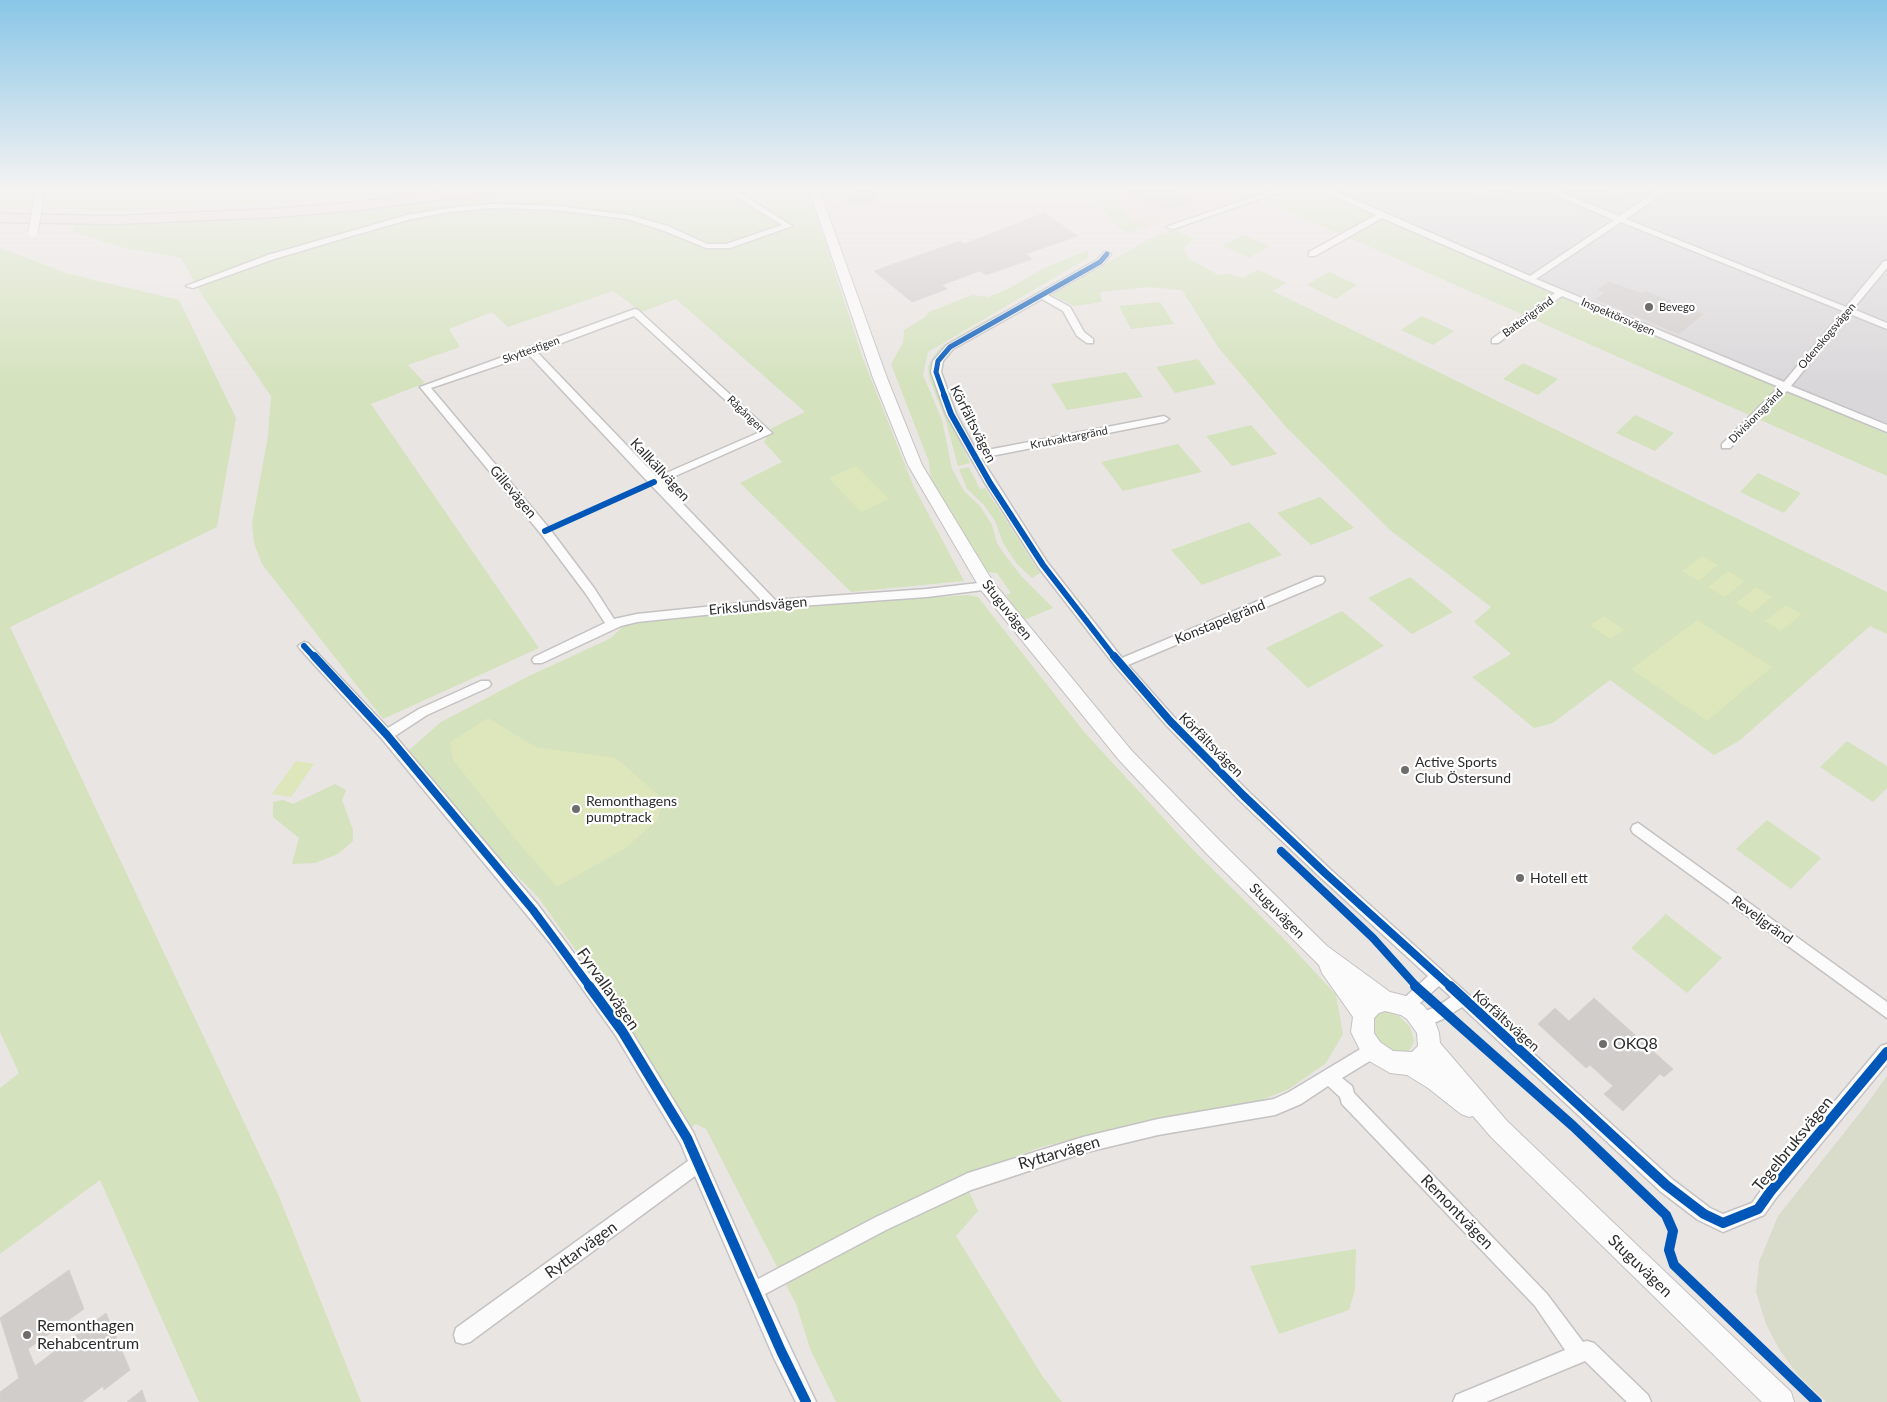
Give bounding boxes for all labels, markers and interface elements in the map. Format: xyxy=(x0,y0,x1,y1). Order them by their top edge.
street label: Batterigränd xyxy=(1500,294,1556,340)
street label: Inspektörsvägen xyxy=(1579,296,1657,338)
place label: Bevego xyxy=(1659,300,1695,314)
street label: Odenskogsvägen xyxy=(1796,300,1858,372)
marker: Bevego xyxy=(1643,301,1655,313)
street label: Skyttestigen xyxy=(501,334,561,366)
street label: Körfältsvägen xyxy=(946,383,1000,465)
street label: Divisionsgränd xyxy=(1726,386,1786,446)
street label: Rågången xyxy=(724,393,768,435)
street label: Krutvaktargränd xyxy=(1029,424,1109,452)
street label: Kallkällvägen xyxy=(627,435,693,505)
street label: Gillevägen xyxy=(486,462,540,522)
street label: Stuguvägen xyxy=(978,577,1036,643)
street label: Erikslundsvägen xyxy=(708,593,808,619)
street label: Konstapelgränd xyxy=(1172,596,1268,648)
street label: Körfältsvägen xyxy=(1175,709,1247,781)
place label: Active Sports Club Östersund xyxy=(1415,754,1511,786)
marker: Active Sports Club Östersund xyxy=(1399,764,1411,776)
place label: Remonthagens pumptrack xyxy=(586,793,677,826)
marker: Remonthagens pumptrack xyxy=(570,803,582,815)
place label: Hotell ett xyxy=(1530,870,1588,886)
marker: Hotell ett xyxy=(1514,872,1526,884)
street label: Stuguvägen xyxy=(1246,880,1308,942)
street label: Reveljgränd xyxy=(1728,892,1796,948)
street label: Fyrvallavägen xyxy=(573,944,643,1034)
street label: Körfältsvägen xyxy=(1469,987,1543,1055)
place label: OKQ8 xyxy=(1613,1034,1658,1054)
marker: OKQ8 xyxy=(1597,1038,1609,1050)
street label: Tegelbruksvägen xyxy=(1749,1093,1837,1195)
street label: Ryttarvägen xyxy=(1016,1132,1102,1174)
street label: Remontvägen xyxy=(1417,1171,1497,1253)
street label: Ryttarvägen xyxy=(541,1217,621,1283)
street label: Stuguvägen xyxy=(1604,1231,1676,1301)
place label: Remonthagen Rehabcentrum xyxy=(37,1316,139,1354)
marker: Remonthagen Rehabcentrum xyxy=(21,1329,33,1341)

